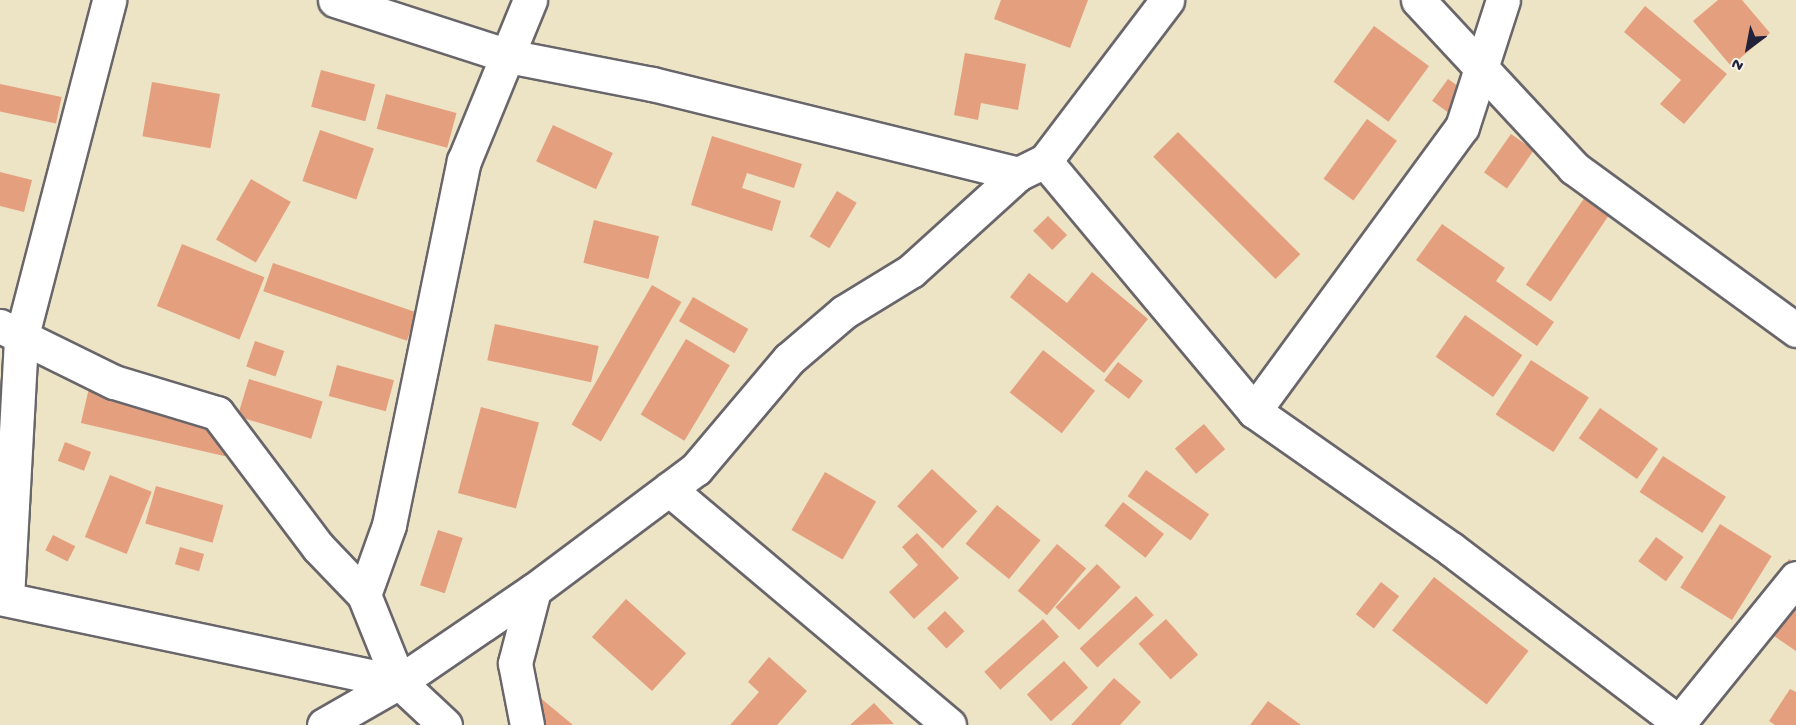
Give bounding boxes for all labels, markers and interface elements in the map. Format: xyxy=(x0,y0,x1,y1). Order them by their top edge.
north arrow xyxy=(1718,18,1778,78)
text: N xyxy=(1729,53,1748,75)

